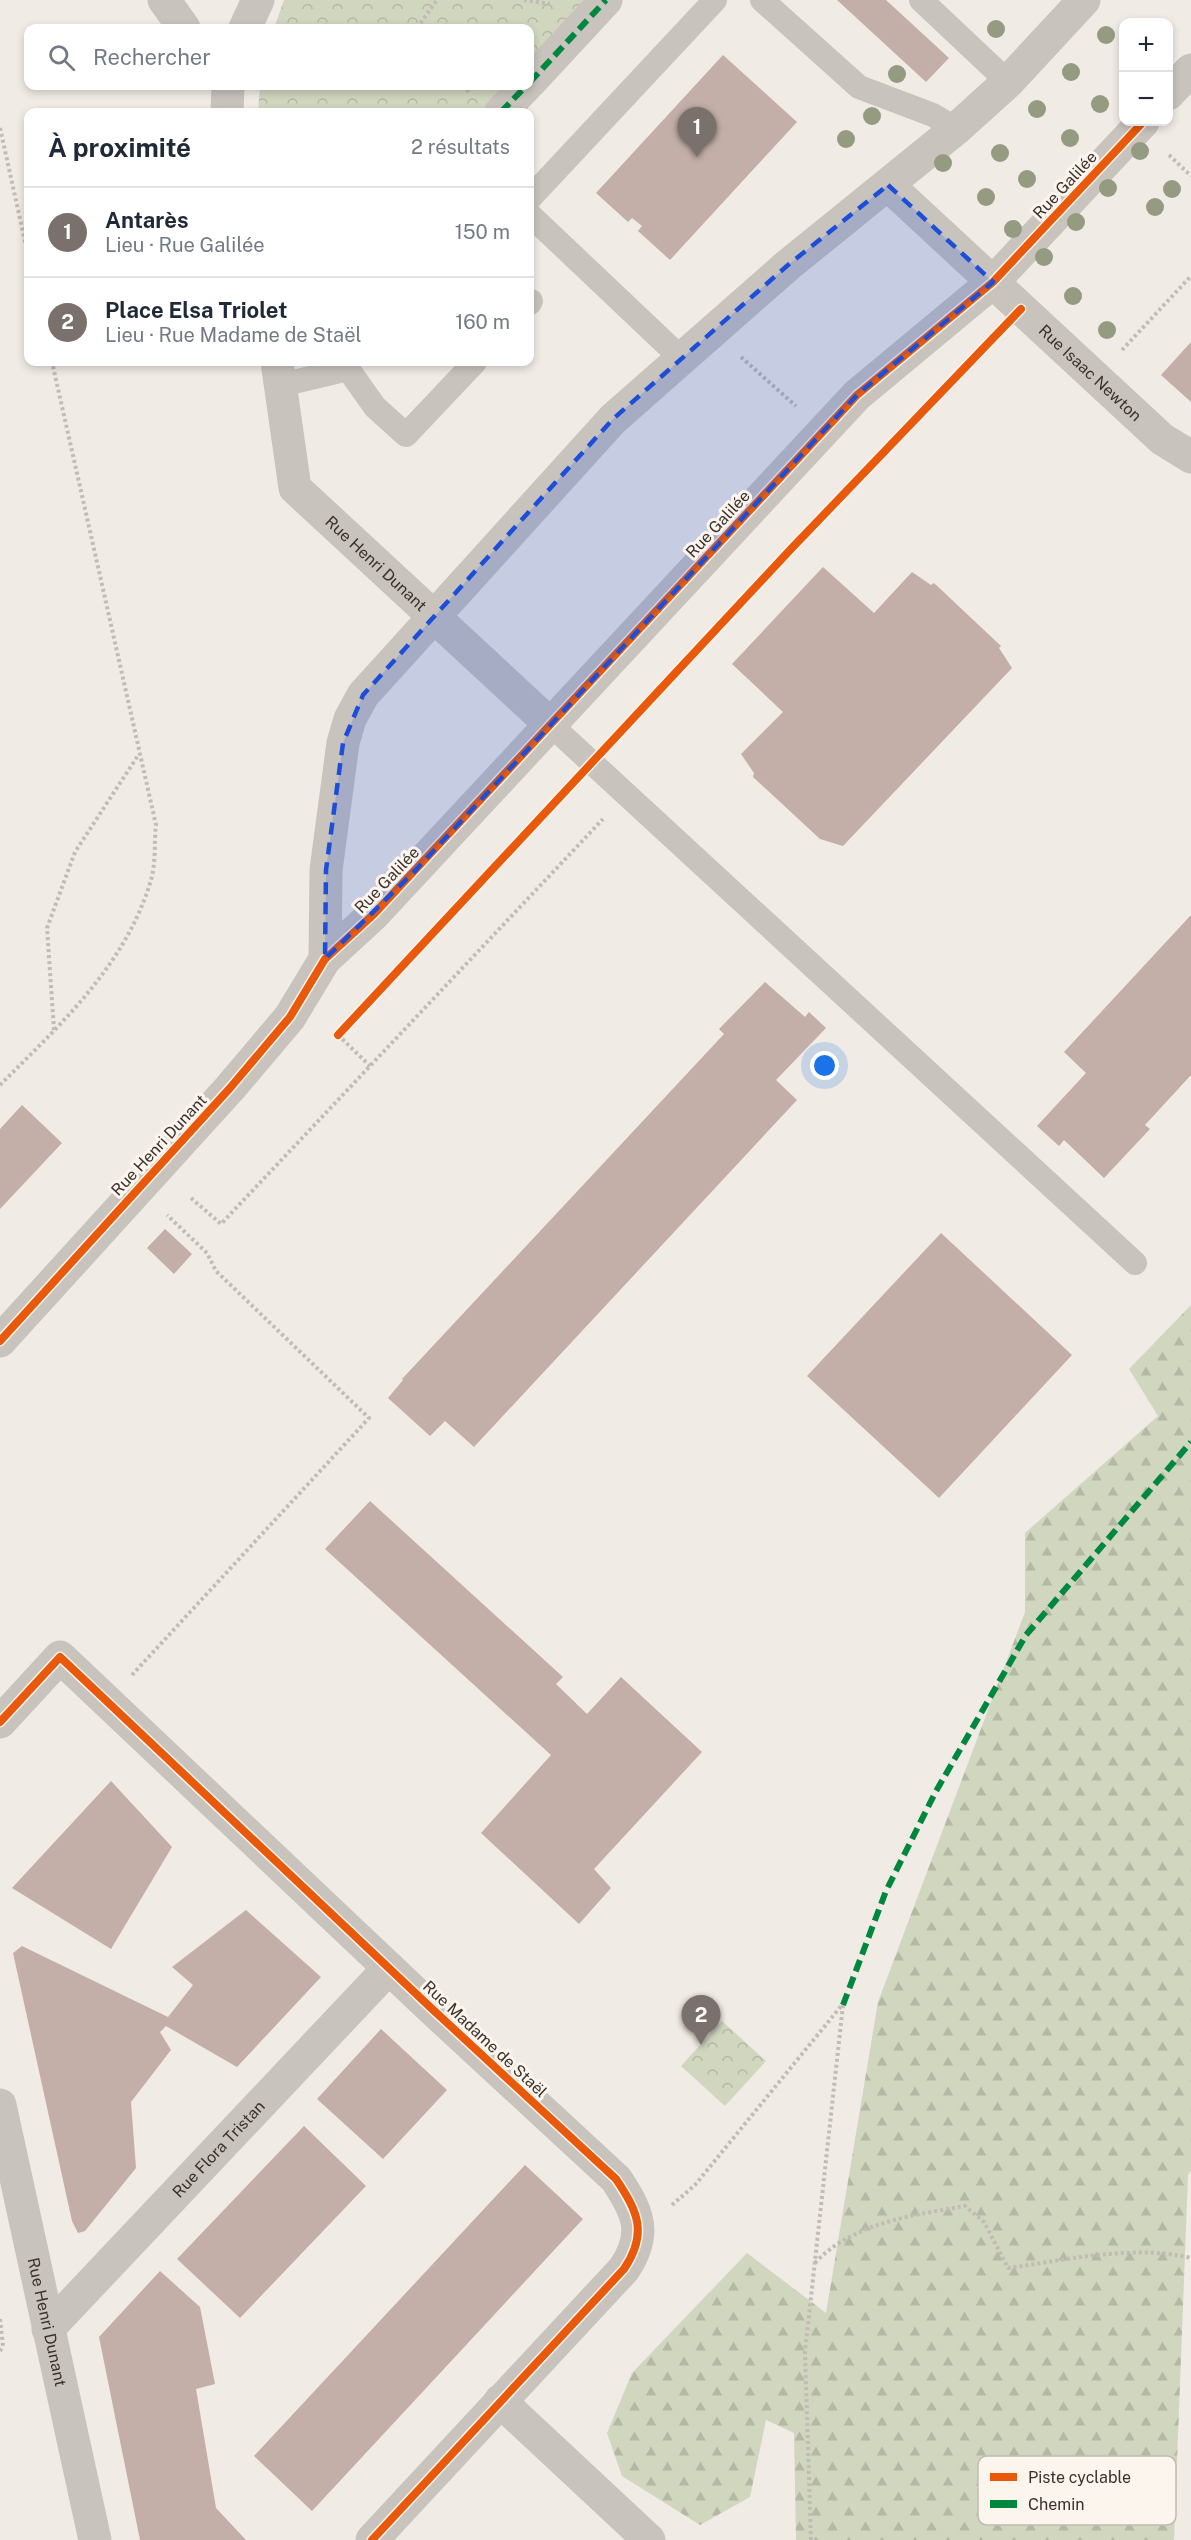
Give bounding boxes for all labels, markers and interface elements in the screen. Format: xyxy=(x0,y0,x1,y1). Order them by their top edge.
map controls xyxy=(1119,18,1173,126)
button: + xyxy=(1119,18,1173,72)
search box xyxy=(24,24,534,90)
icon: search xyxy=(45,41,78,74)
text: Rechercher xyxy=(93,44,211,70)
button: − xyxy=(1119,72,1173,126)
pin: 1 xyxy=(678,108,716,157)
text: À proximité xyxy=(48,132,191,163)
text: 2 résultats xyxy=(411,135,510,159)
street label: Rue Galilée xyxy=(1029,148,1101,222)
text: Antarès xyxy=(105,207,189,233)
text: 1 xyxy=(63,220,72,244)
text: 150 m xyxy=(455,220,510,244)
text: Lieu · Rue Galilée xyxy=(105,233,265,257)
text: Place Elsa Triolet xyxy=(105,297,287,323)
text: 2 xyxy=(61,310,74,334)
text: 160 m xyxy=(455,310,510,334)
street label: Rue Isaac Newton xyxy=(1035,320,1146,425)
text: Lieu · Rue Madame de Staël xyxy=(105,323,362,347)
street label: Rue Galilée xyxy=(682,487,754,561)
street label: Rue Henri Dunant xyxy=(322,512,431,615)
street label: Rue Galilée xyxy=(351,843,423,917)
your location xyxy=(810,1051,839,1080)
street label: Rue Henri Dunant xyxy=(107,1091,211,1199)
street label: Rue Madame de Staël xyxy=(419,1977,551,2101)
pin: 2 xyxy=(682,1996,720,2045)
street label: Rue Flora Tristan xyxy=(168,2096,268,2201)
street label: Rue Henri Dunant xyxy=(24,2256,71,2388)
legend xyxy=(978,2456,1176,2525)
text: Piste cyclable xyxy=(1028,2468,1131,2487)
text: Chemin xyxy=(1028,2495,1084,2514)

